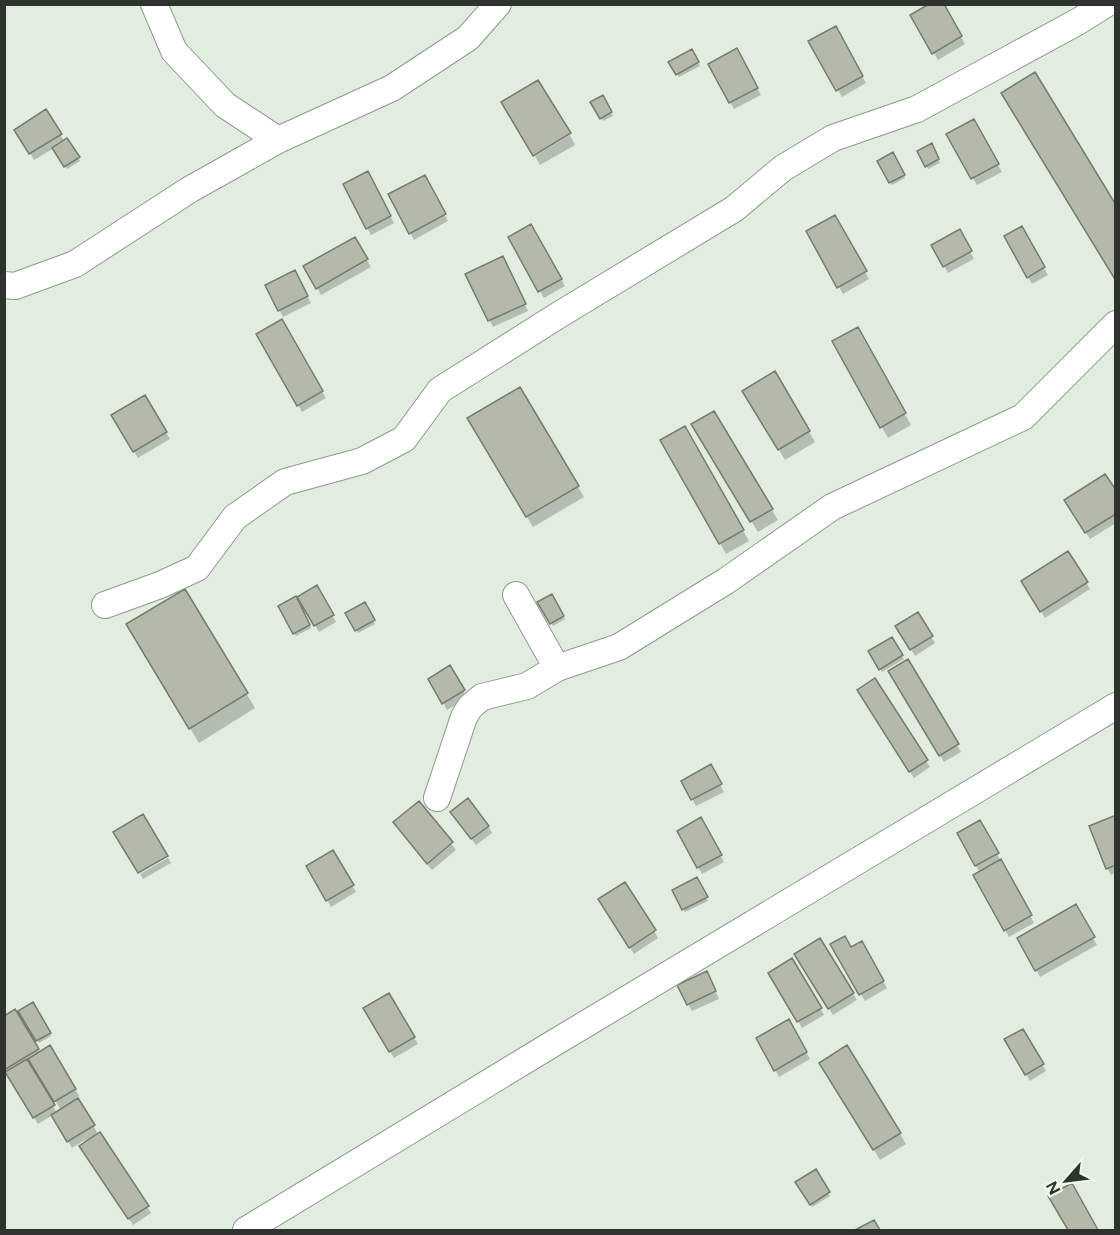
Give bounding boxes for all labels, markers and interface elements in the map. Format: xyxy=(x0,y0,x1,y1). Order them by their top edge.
north arrow xyxy=(1036,1151,1096,1211)
text: N xyxy=(1042,1178,1064,1198)

